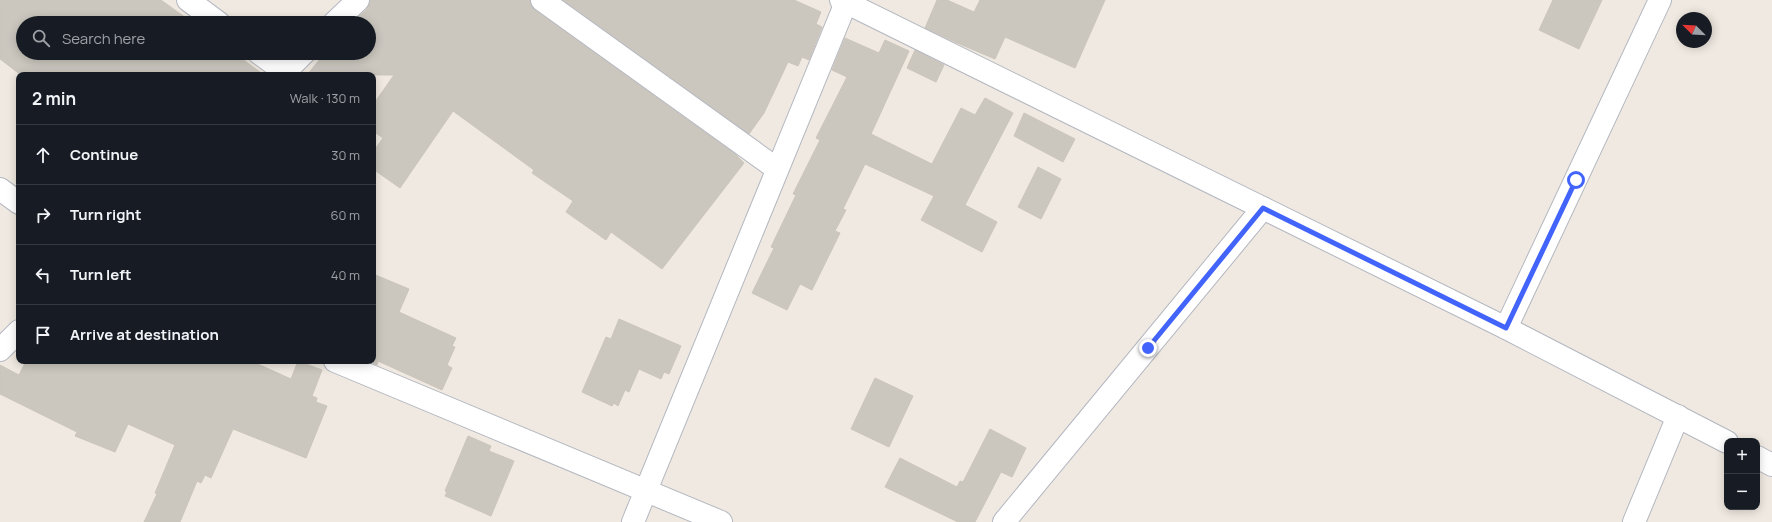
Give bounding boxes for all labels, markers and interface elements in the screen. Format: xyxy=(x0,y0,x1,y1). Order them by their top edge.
north arrow xyxy=(1676,12,1712,48)
search box xyxy=(16,16,376,60)
icon: search xyxy=(30,27,52,49)
text: Search here xyxy=(62,28,145,49)
text: 2 min xyxy=(32,87,76,110)
text: Walk · 130 m xyxy=(290,89,360,107)
icon: ahead xyxy=(32,144,54,166)
text: Continue xyxy=(70,144,138,165)
text: 30 m xyxy=(331,146,360,164)
route start xyxy=(1567,171,1585,189)
icon: right xyxy=(32,204,54,226)
text: Turn right xyxy=(70,204,141,225)
text: 60 m xyxy=(330,206,360,224)
icon: left xyxy=(32,264,54,286)
text: Turn left xyxy=(70,264,132,285)
text: 40 m xyxy=(331,266,360,284)
icon: arrive xyxy=(32,324,54,346)
text: Arrive at destination xyxy=(70,324,219,345)
route end xyxy=(1139,339,1157,357)
map controls xyxy=(1724,438,1760,510)
button: + xyxy=(1724,438,1760,474)
button: − xyxy=(1724,474,1760,510)

